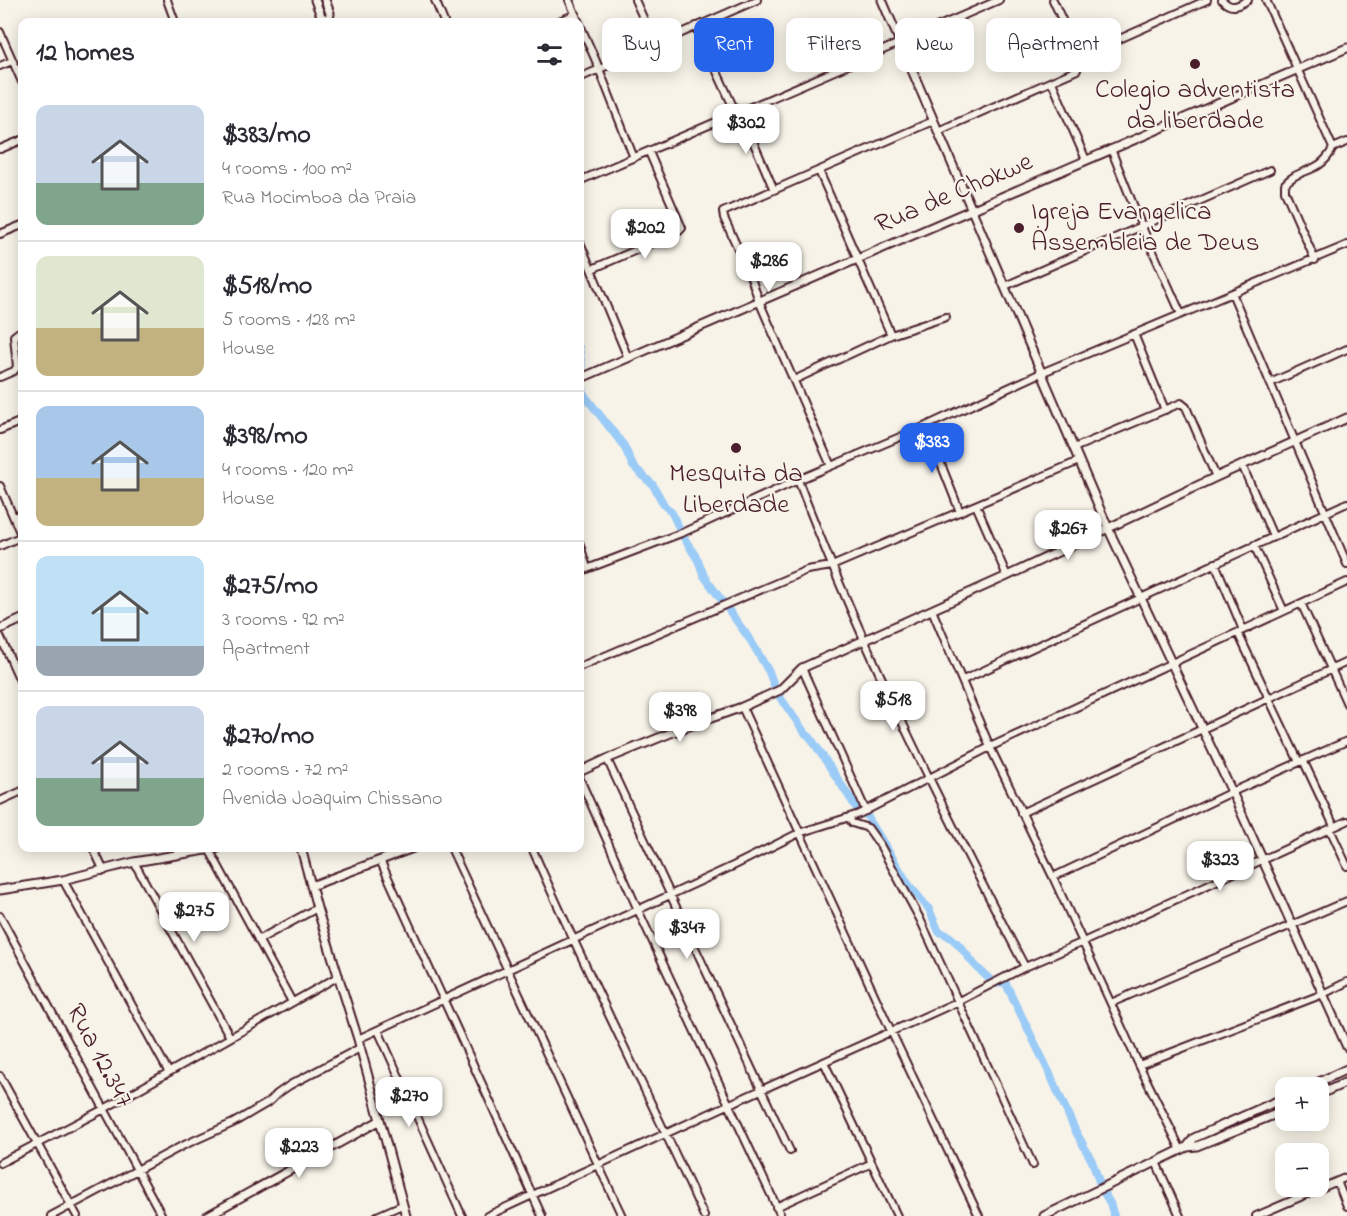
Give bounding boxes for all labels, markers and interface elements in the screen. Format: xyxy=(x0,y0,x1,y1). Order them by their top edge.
chip: Buy xyxy=(602,18,682,72)
chip: Rent xyxy=(694,18,774,72)
chip: Filters xyxy=(786,18,883,72)
chip: New xyxy=(895,18,974,72)
chip: Apartment xyxy=(986,18,1121,72)
text: 12 homes xyxy=(36,35,135,73)
icon: filters xyxy=(533,38,566,71)
marker: Colegio adventista da liberdade xyxy=(1188,57,1202,71)
place label: Colegio adventista da liberdade xyxy=(1095,71,1295,141)
pin: $302 xyxy=(710,104,782,155)
text: $302 xyxy=(727,109,765,138)
text: $383/mo xyxy=(222,117,311,155)
icon: home xyxy=(84,129,156,201)
street label: Rua de Chokwe xyxy=(869,143,1040,245)
text: 4 rooms · 100 m² xyxy=(222,155,352,184)
text: Rua Mocimboa da Praia xyxy=(222,184,416,213)
place label: Igreja Evangelica Assembleia de Deus xyxy=(1031,193,1259,263)
pin: $202 xyxy=(609,209,681,260)
text: $202 xyxy=(625,214,665,243)
marker: Igreja Evangelica Assembleia de Deus xyxy=(1012,221,1026,235)
pin: $286 xyxy=(733,242,805,293)
text: $286 xyxy=(750,247,788,276)
text: $518/mo xyxy=(222,268,312,306)
icon: home xyxy=(84,280,156,352)
text: 5 rooms · 128 m² xyxy=(222,306,356,335)
text: House xyxy=(222,335,275,364)
text: $398/mo xyxy=(222,418,308,456)
pin: $383 xyxy=(896,423,968,474)
text: $383 xyxy=(914,428,950,457)
icon: home xyxy=(84,430,156,502)
marker: Mesquita da Liberdade xyxy=(729,441,743,455)
place label: Mesquita da Liberdade xyxy=(669,455,803,525)
text: 4 rooms · 120 m² xyxy=(222,456,354,485)
text: House xyxy=(222,485,275,514)
pin: $267 xyxy=(1032,510,1104,561)
text: $267 xyxy=(1048,515,1088,544)
text: $275/mo xyxy=(222,568,318,606)
icon: home xyxy=(84,580,156,652)
text: 3 rooms · 92 m² xyxy=(222,606,345,635)
text: Apartment xyxy=(222,635,310,664)
pin: $518 xyxy=(857,681,929,732)
text: $518 xyxy=(874,686,912,715)
pin: $398 xyxy=(644,692,716,743)
text: $398 xyxy=(663,697,697,726)
text: $270/mo xyxy=(222,718,314,756)
icon: home xyxy=(84,730,156,802)
text: 2 rooms · 72 m² xyxy=(222,756,349,785)
text: Avenida Joaquim Chissano xyxy=(222,785,442,814)
pin: $323 xyxy=(1184,841,1256,892)
text: $323 xyxy=(1201,846,1239,875)
pin: $275 xyxy=(158,892,230,943)
text: $275 xyxy=(173,897,215,926)
pin: $347 xyxy=(651,909,723,960)
text: $347 xyxy=(669,914,705,943)
street label: Rua 12.347 xyxy=(55,997,143,1115)
pin: $270 xyxy=(373,1077,445,1128)
map controls xyxy=(1275,1077,1329,1197)
button: + xyxy=(1275,1077,1329,1131)
text: $270 xyxy=(390,1082,428,1111)
pin: $223 xyxy=(263,1128,335,1179)
text: $223 xyxy=(279,1133,319,1162)
button: − xyxy=(1275,1143,1329,1197)

